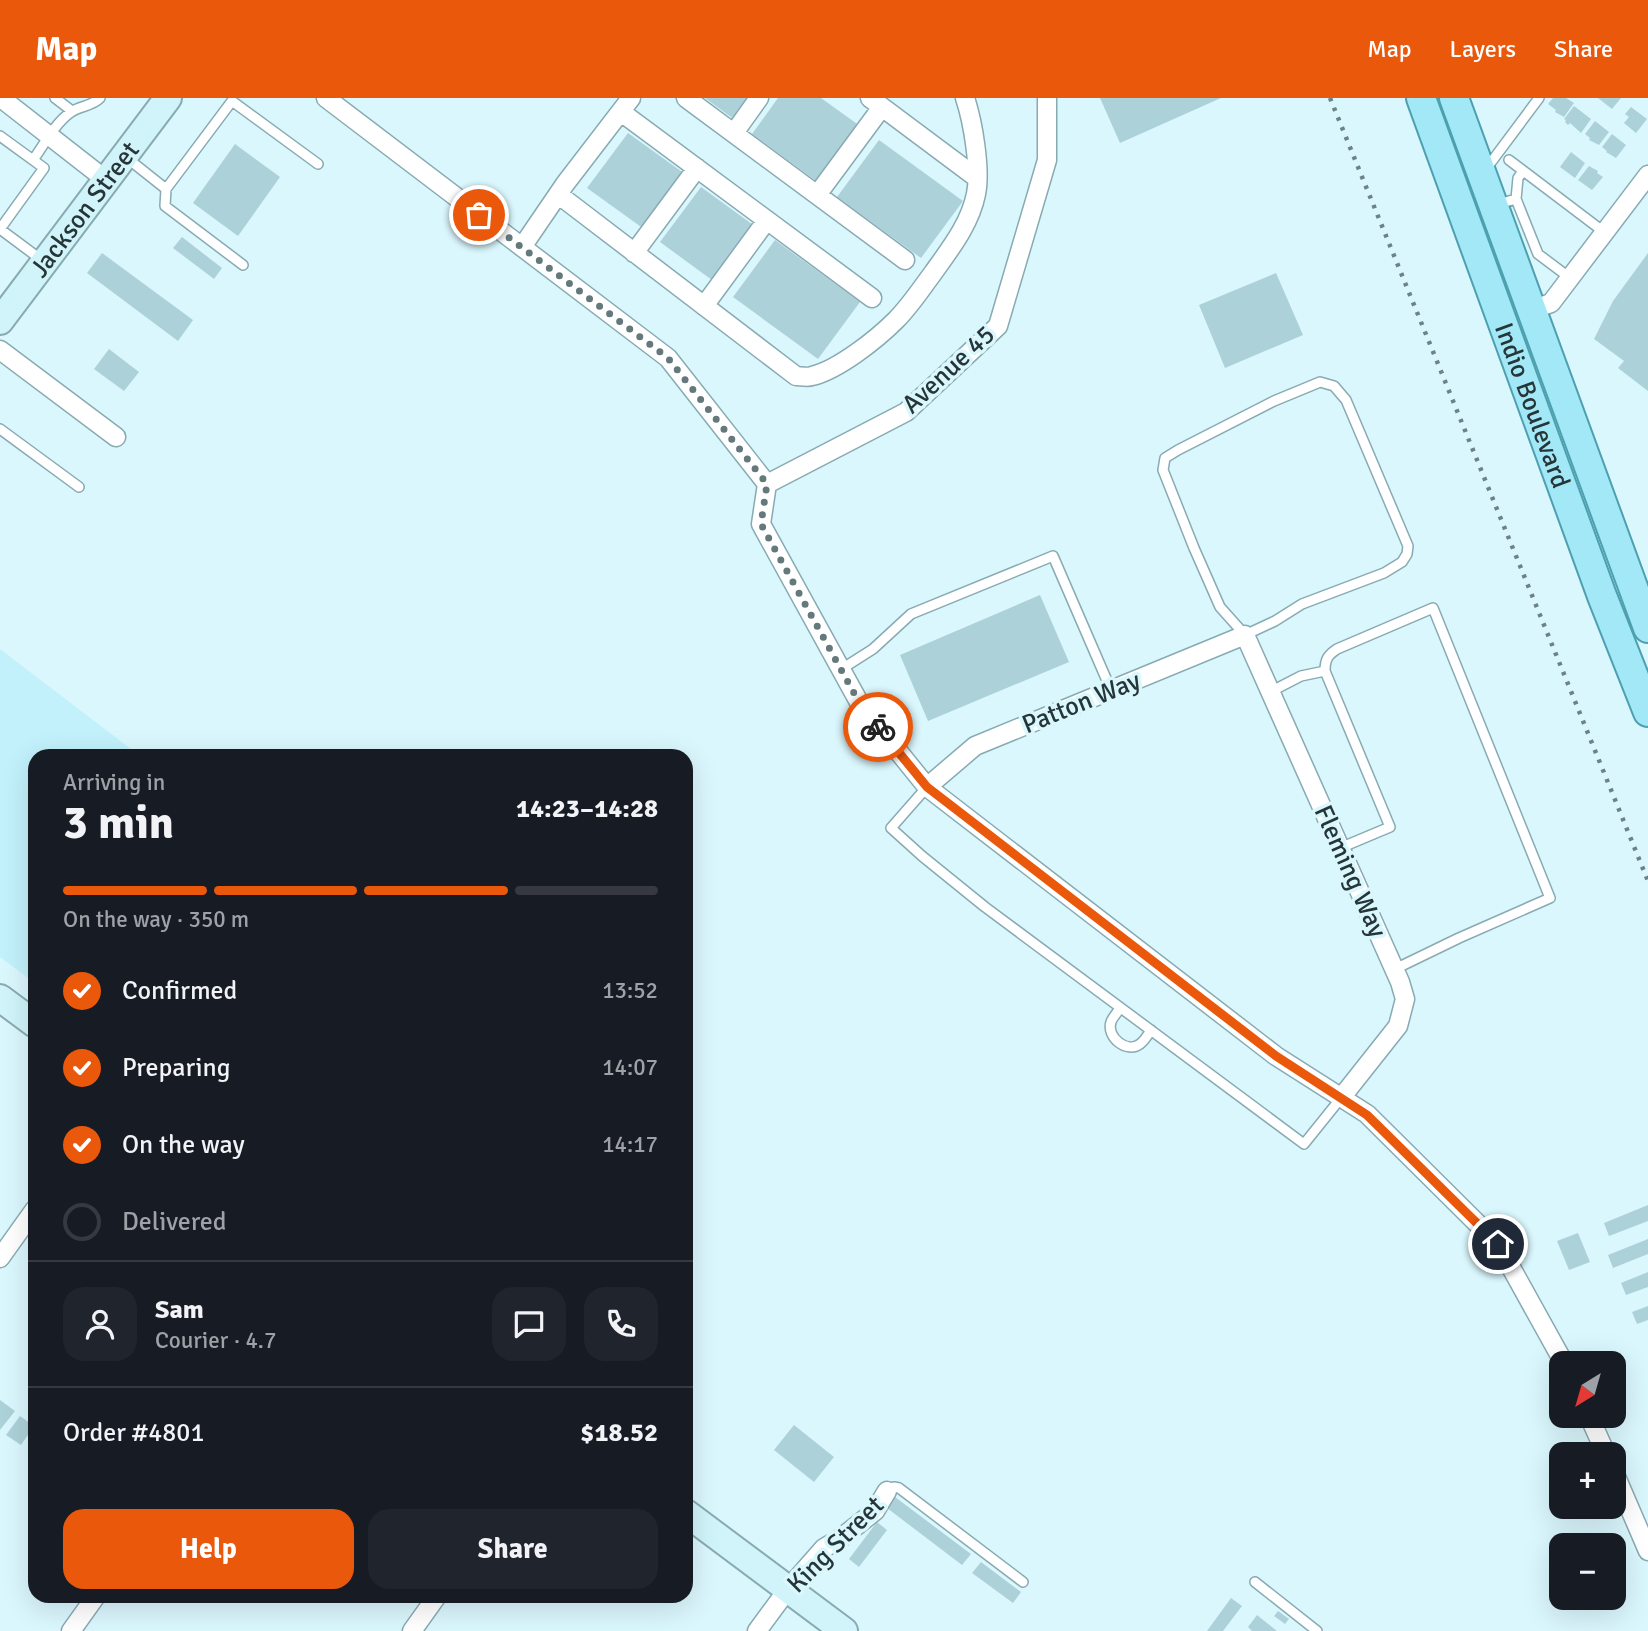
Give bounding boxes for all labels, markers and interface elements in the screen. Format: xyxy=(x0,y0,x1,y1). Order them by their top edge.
text: Map xyxy=(35,29,97,70)
text: Map xyxy=(1367,34,1412,64)
text: Layers xyxy=(1450,34,1516,64)
text: Share xyxy=(1554,34,1613,64)
street label: Jackson Street xyxy=(24,135,147,284)
pin xyxy=(449,185,509,245)
icon: bag xyxy=(460,196,498,234)
street label: Avenue 45 xyxy=(896,319,1002,421)
street label: Indio Boulevard xyxy=(1487,319,1576,493)
street label: Patton Way xyxy=(1018,665,1145,741)
courier xyxy=(843,692,913,762)
icon: bike xyxy=(859,708,897,746)
text: Arriving in xyxy=(63,768,165,797)
text: 14:23–14:28 xyxy=(516,793,658,825)
text: 3 min xyxy=(63,795,174,851)
street label: Fleming Way xyxy=(1307,800,1393,943)
text: On the way · 350 m xyxy=(63,905,249,934)
icon: check xyxy=(63,972,101,1010)
text: Confirmed xyxy=(122,975,237,1007)
text: 13:52 xyxy=(602,976,658,1005)
icon: check xyxy=(63,1049,101,1087)
text: Preparing xyxy=(122,1052,230,1084)
text: 14:07 xyxy=(602,1053,658,1082)
icon: check xyxy=(63,1126,101,1164)
text: On the way xyxy=(122,1129,245,1161)
text: 14:17 xyxy=(602,1130,658,1159)
text: Delivered xyxy=(122,1206,227,1238)
pin xyxy=(1468,1214,1528,1274)
icon: home xyxy=(1479,1225,1517,1263)
button: person xyxy=(63,1287,137,1361)
button: chat xyxy=(492,1287,566,1361)
button: phone xyxy=(584,1287,658,1361)
text: Sam xyxy=(155,1294,204,1326)
text: Courier · 4.7 xyxy=(155,1326,276,1355)
north arrow xyxy=(1549,1351,1626,1428)
map controls xyxy=(1549,1351,1626,1610)
text: Order #4801 xyxy=(63,1417,204,1449)
text: $18.52 xyxy=(580,1417,658,1449)
button: + xyxy=(1549,1442,1626,1519)
street label: King Street xyxy=(781,1490,891,1600)
button: Help xyxy=(63,1509,354,1589)
button: Share xyxy=(368,1509,658,1589)
button: − xyxy=(1549,1533,1626,1610)

